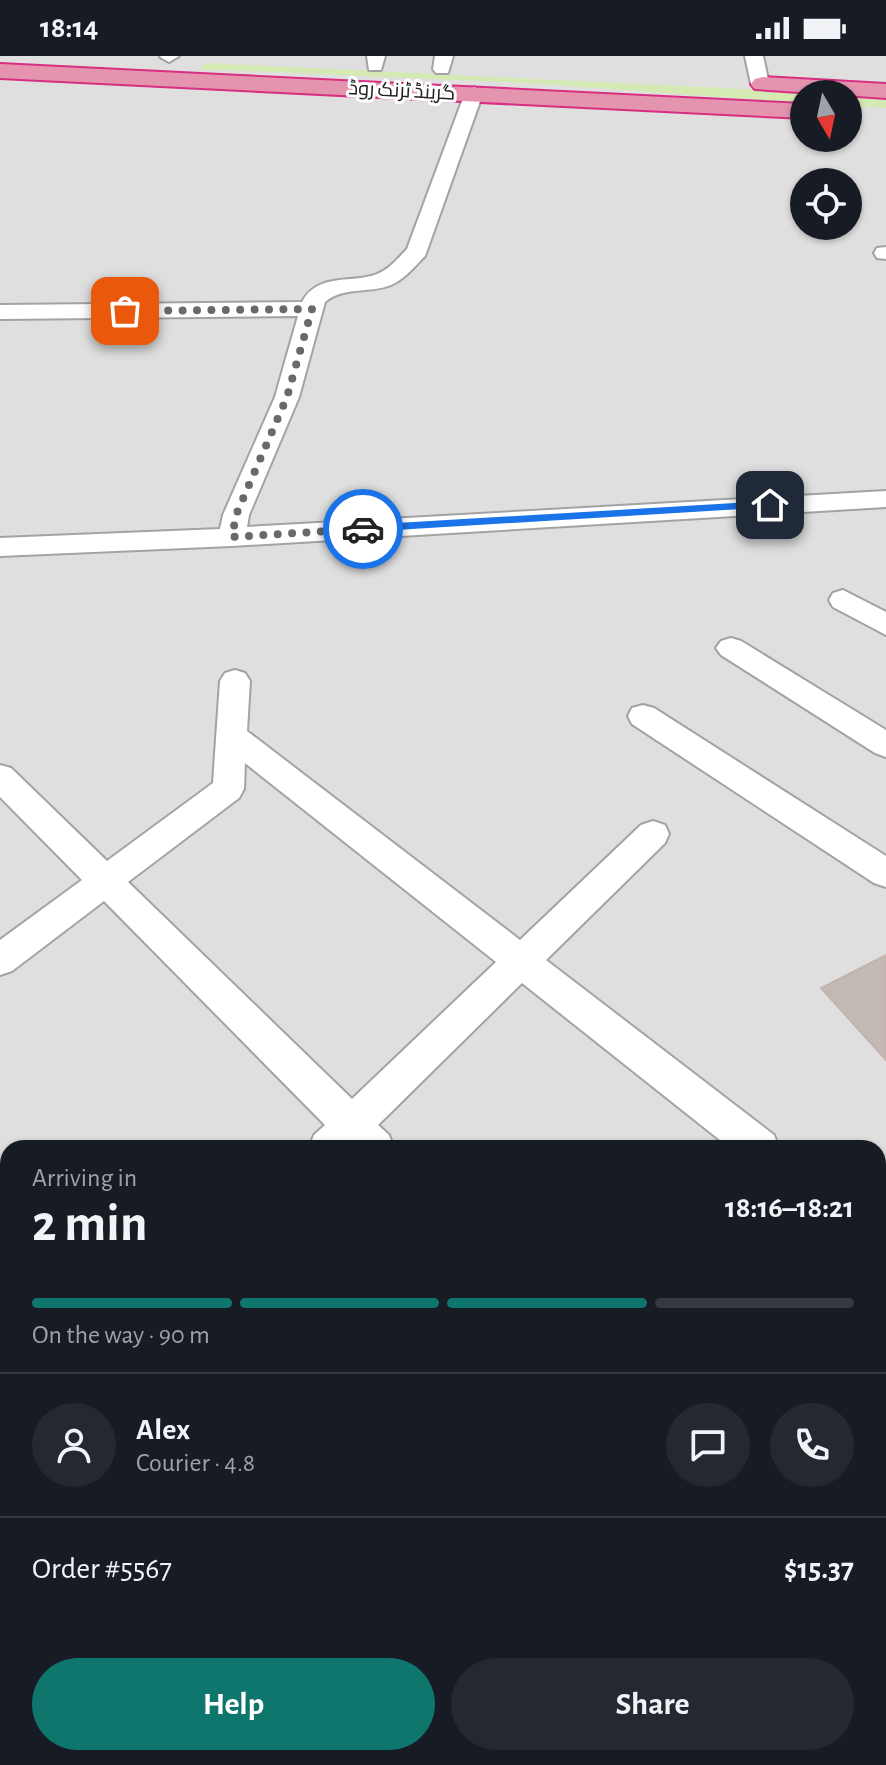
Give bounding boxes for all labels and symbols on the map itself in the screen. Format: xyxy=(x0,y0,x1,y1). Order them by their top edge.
street label: گرینڈ ٹرنک روڈ xyxy=(348,78,456,105)
north arrow xyxy=(790,80,862,152)
pin xyxy=(91,277,159,345)
pin xyxy=(736,471,804,539)
courier xyxy=(323,489,403,569)

